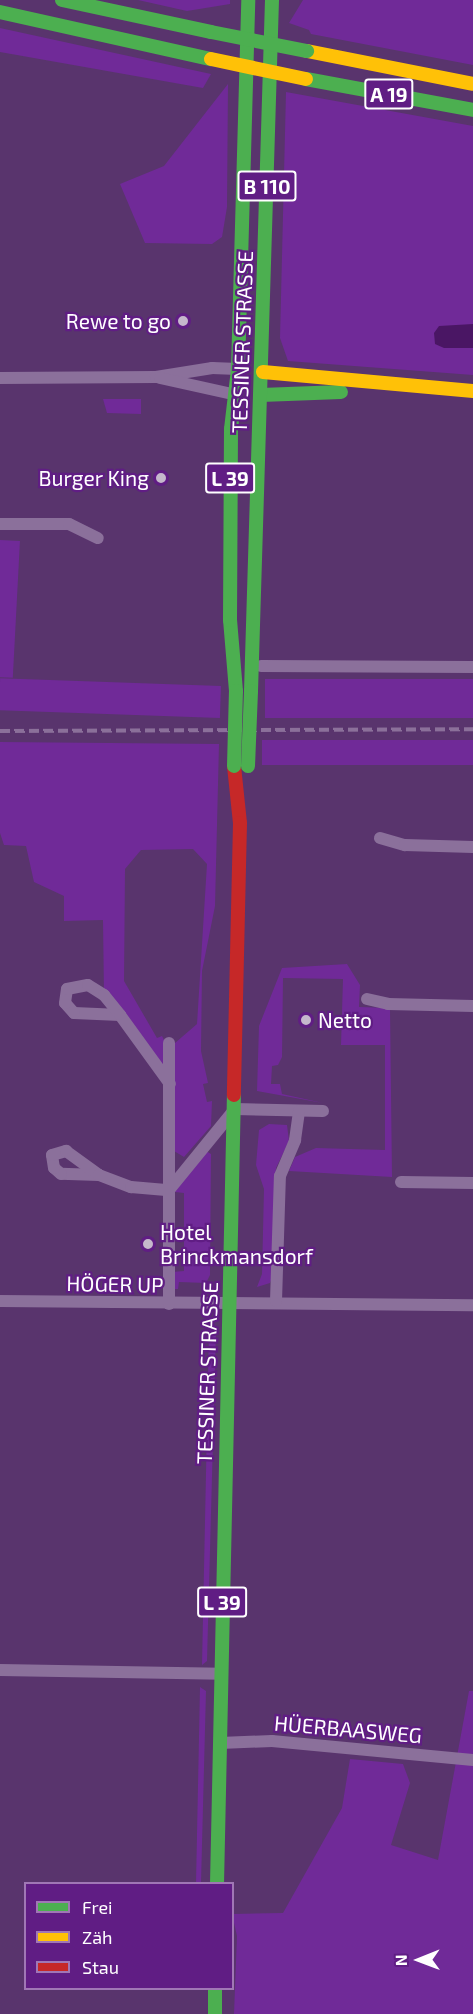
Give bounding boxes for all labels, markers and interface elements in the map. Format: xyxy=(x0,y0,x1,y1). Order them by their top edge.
road number: A 19 xyxy=(364,77,414,111)
road number: B 110 xyxy=(237,169,297,203)
street label: TESSINER STRASSE xyxy=(226,250,258,434)
place label: Rewe to go xyxy=(65,308,171,334)
marker: Rewe to go xyxy=(176,314,190,328)
road number: L 39 xyxy=(204,461,256,495)
place label: Burger King xyxy=(38,465,149,491)
marker: Burger King xyxy=(154,471,168,485)
place label: Netto xyxy=(318,1007,372,1033)
marker: Netto xyxy=(299,1013,313,1027)
place label: Hotel Brinckmansdorf xyxy=(160,1219,313,1269)
marker: Hotel Brinckmansdorf xyxy=(141,1237,155,1251)
street label: HÖGER UP xyxy=(66,1271,164,1297)
street label: TESSINER STRASSE xyxy=(191,1281,223,1465)
road number: L 39 xyxy=(196,1585,248,1619)
street label: HÜERBAASWEG xyxy=(273,1710,423,1748)
legend xyxy=(24,1882,234,1990)
text: Frei xyxy=(82,1896,113,1918)
text: Zäh xyxy=(82,1926,113,1948)
north arrow xyxy=(389,1930,449,1990)
text: N xyxy=(391,1954,410,1966)
text: Stau xyxy=(82,1956,119,1978)

